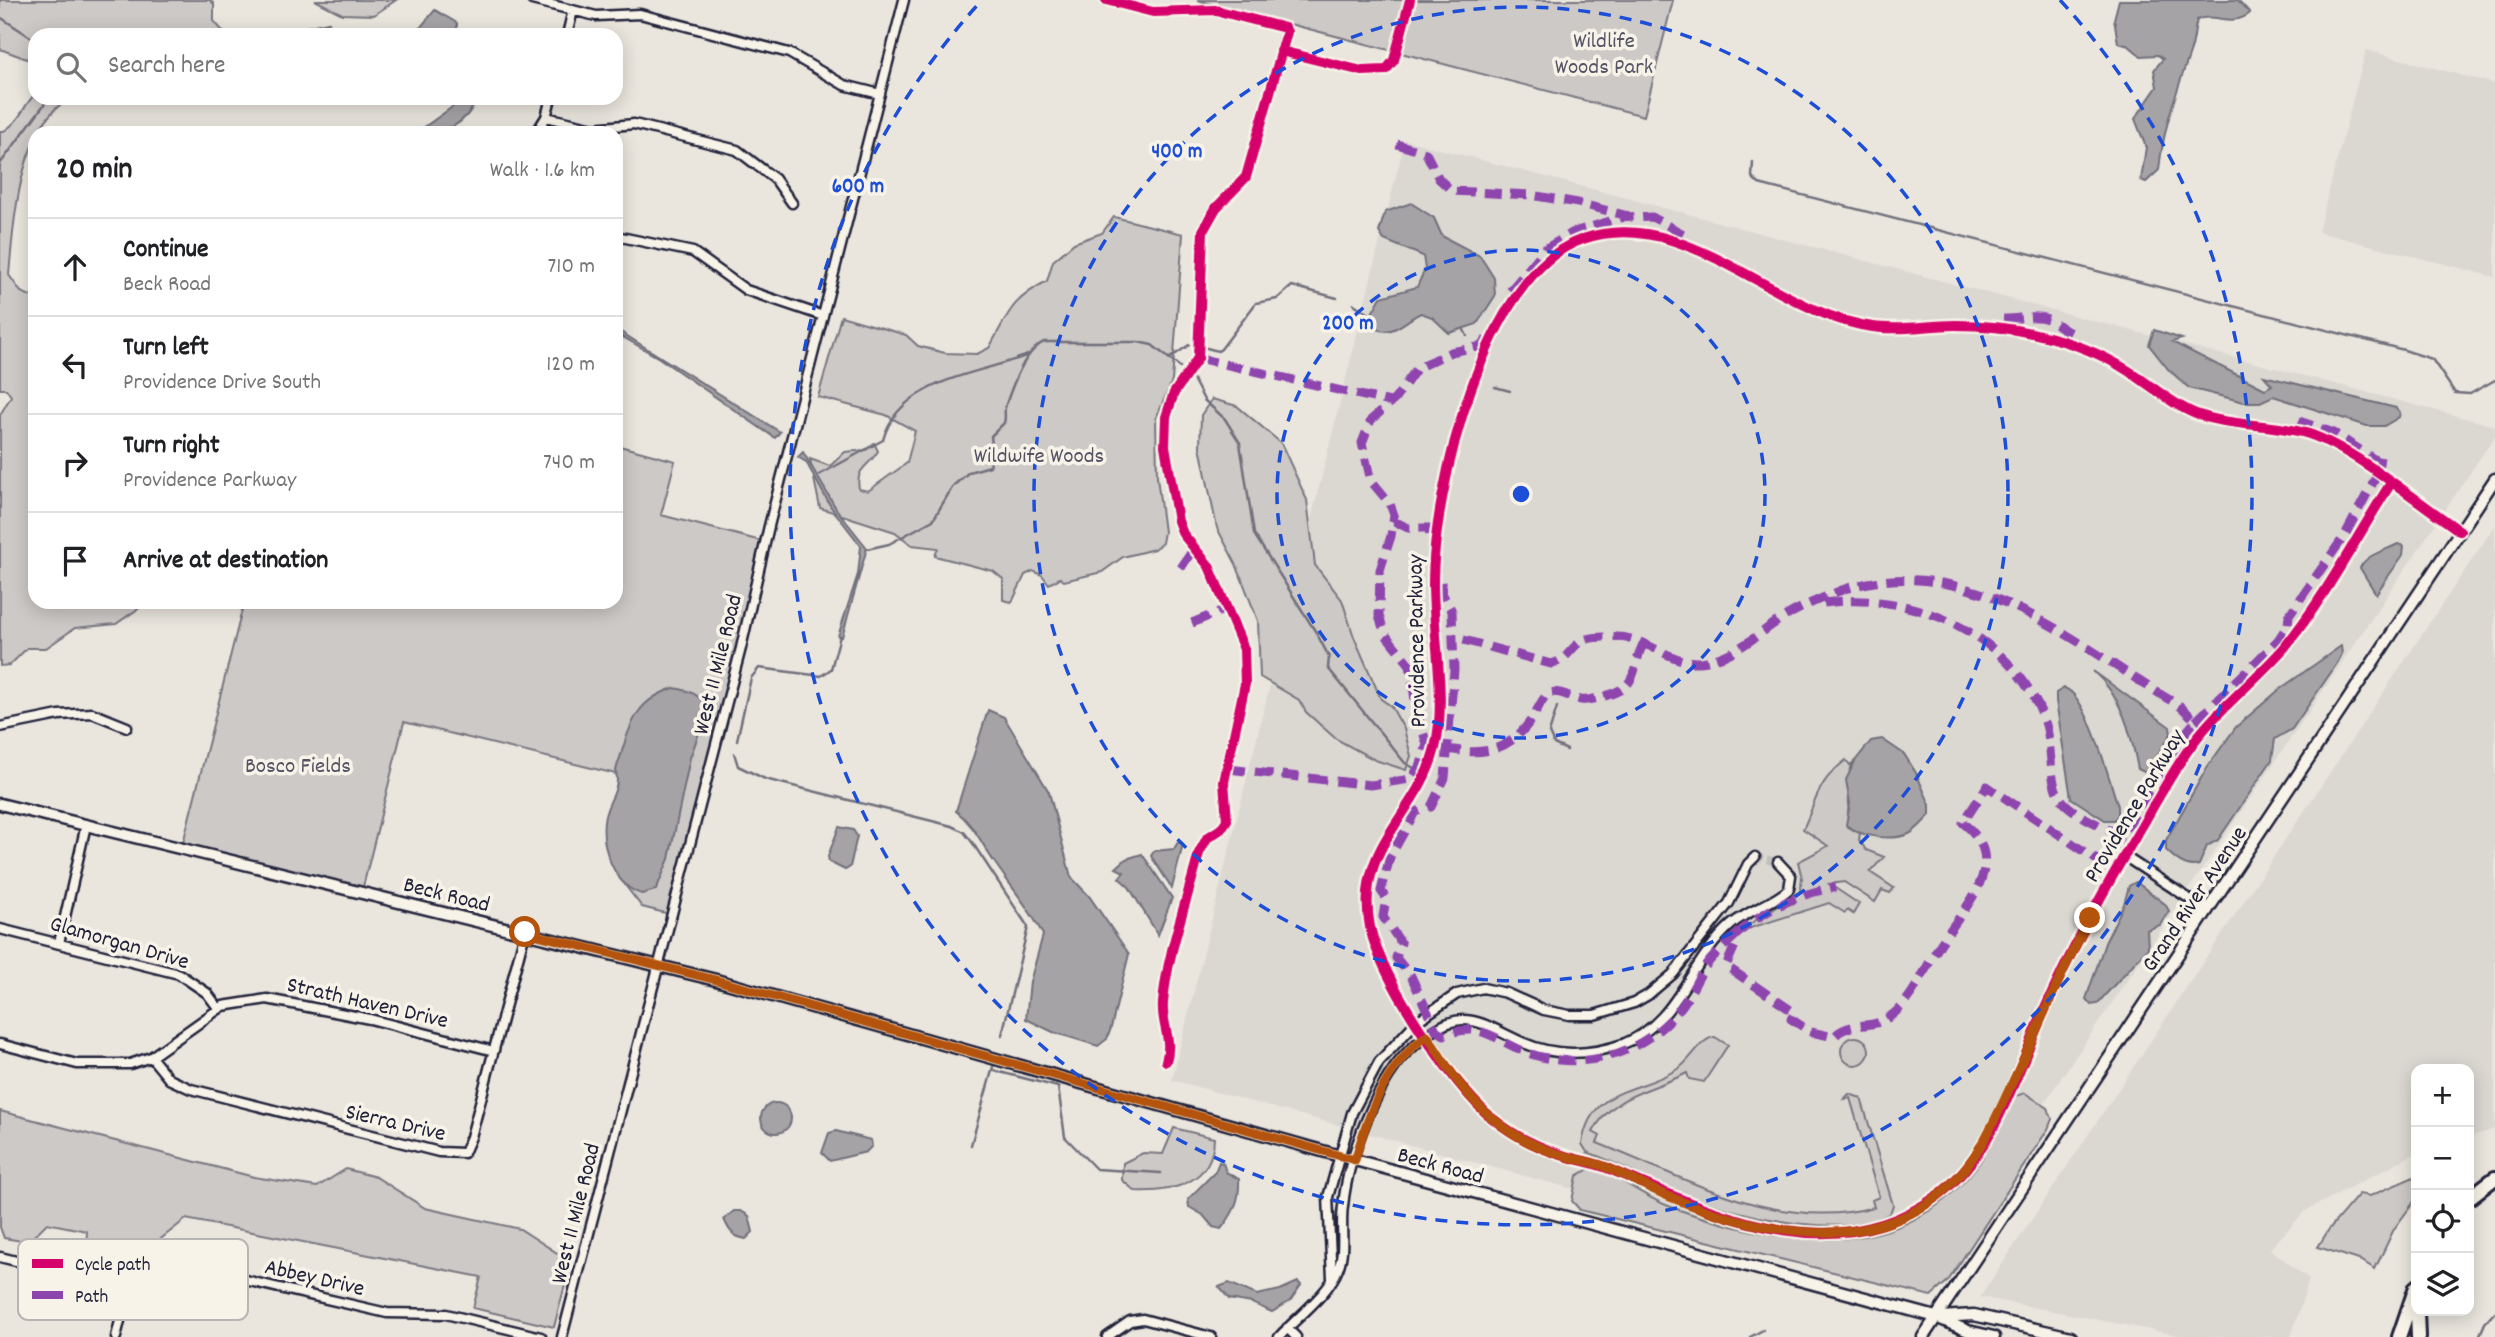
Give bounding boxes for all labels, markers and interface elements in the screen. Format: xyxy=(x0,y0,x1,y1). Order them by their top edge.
park label: Wildlife Woods Park xyxy=(1555,26,1653,85)
search box xyxy=(28,28,623,105)
icon: search xyxy=(52,48,90,86)
text: Search here xyxy=(108,48,226,85)
text: 400 m xyxy=(1152,138,1202,168)
text: 20 min xyxy=(56,150,132,193)
text: Walk · 1.6 km xyxy=(490,155,595,188)
text: 600 m xyxy=(832,173,884,203)
text: Continue xyxy=(123,232,208,269)
icon: ahead xyxy=(56,248,94,286)
text: 710 m xyxy=(548,251,595,284)
text: Beck Road xyxy=(123,269,211,302)
text: 200 m xyxy=(1322,310,1374,340)
text: Turn left xyxy=(123,330,209,367)
icon: left xyxy=(56,346,94,384)
text: 120 m xyxy=(546,349,595,382)
text: Providence Drive South xyxy=(123,367,321,400)
text: Turn right xyxy=(123,428,220,465)
park label: Wildwife Woods xyxy=(974,441,1104,474)
icon: right xyxy=(56,444,94,482)
text: 740 m xyxy=(543,447,595,480)
text: Providence Parkway xyxy=(123,465,296,498)
centre of rings xyxy=(1509,482,1533,506)
icon: arrive xyxy=(56,542,94,580)
text: Arrive at destination xyxy=(123,543,328,580)
street label: Providence Parkway xyxy=(1400,553,1437,728)
street label: West 11 Mile Road xyxy=(686,591,753,739)
street label: Providence Parkway xyxy=(2077,723,2195,890)
park label: Bosco Fields xyxy=(245,751,351,784)
street label: Grand River Avenue xyxy=(2135,820,2257,979)
street label: Beck Road xyxy=(399,870,493,923)
route end xyxy=(2074,902,2105,933)
street label: Glamorgan Drive xyxy=(46,909,193,980)
route start xyxy=(509,916,540,947)
street label: Strath Haven Drive xyxy=(283,970,451,1039)
map controls xyxy=(2411,1064,2474,1316)
button: + xyxy=(2411,1064,2474,1127)
street label: Sierra Drive xyxy=(342,1097,449,1152)
button: − xyxy=(2411,1127,2474,1190)
street label: West 11 Mile Road xyxy=(544,1140,611,1288)
street label: Beck Road xyxy=(1393,1140,1487,1195)
button: locate xyxy=(2411,1190,2474,1253)
legend xyxy=(18,1239,248,1320)
street label: Abbey Drive xyxy=(261,1252,367,1307)
text: Cycle path xyxy=(75,1253,150,1280)
button: layers xyxy=(2411,1253,2474,1316)
text: Path xyxy=(75,1285,108,1312)

